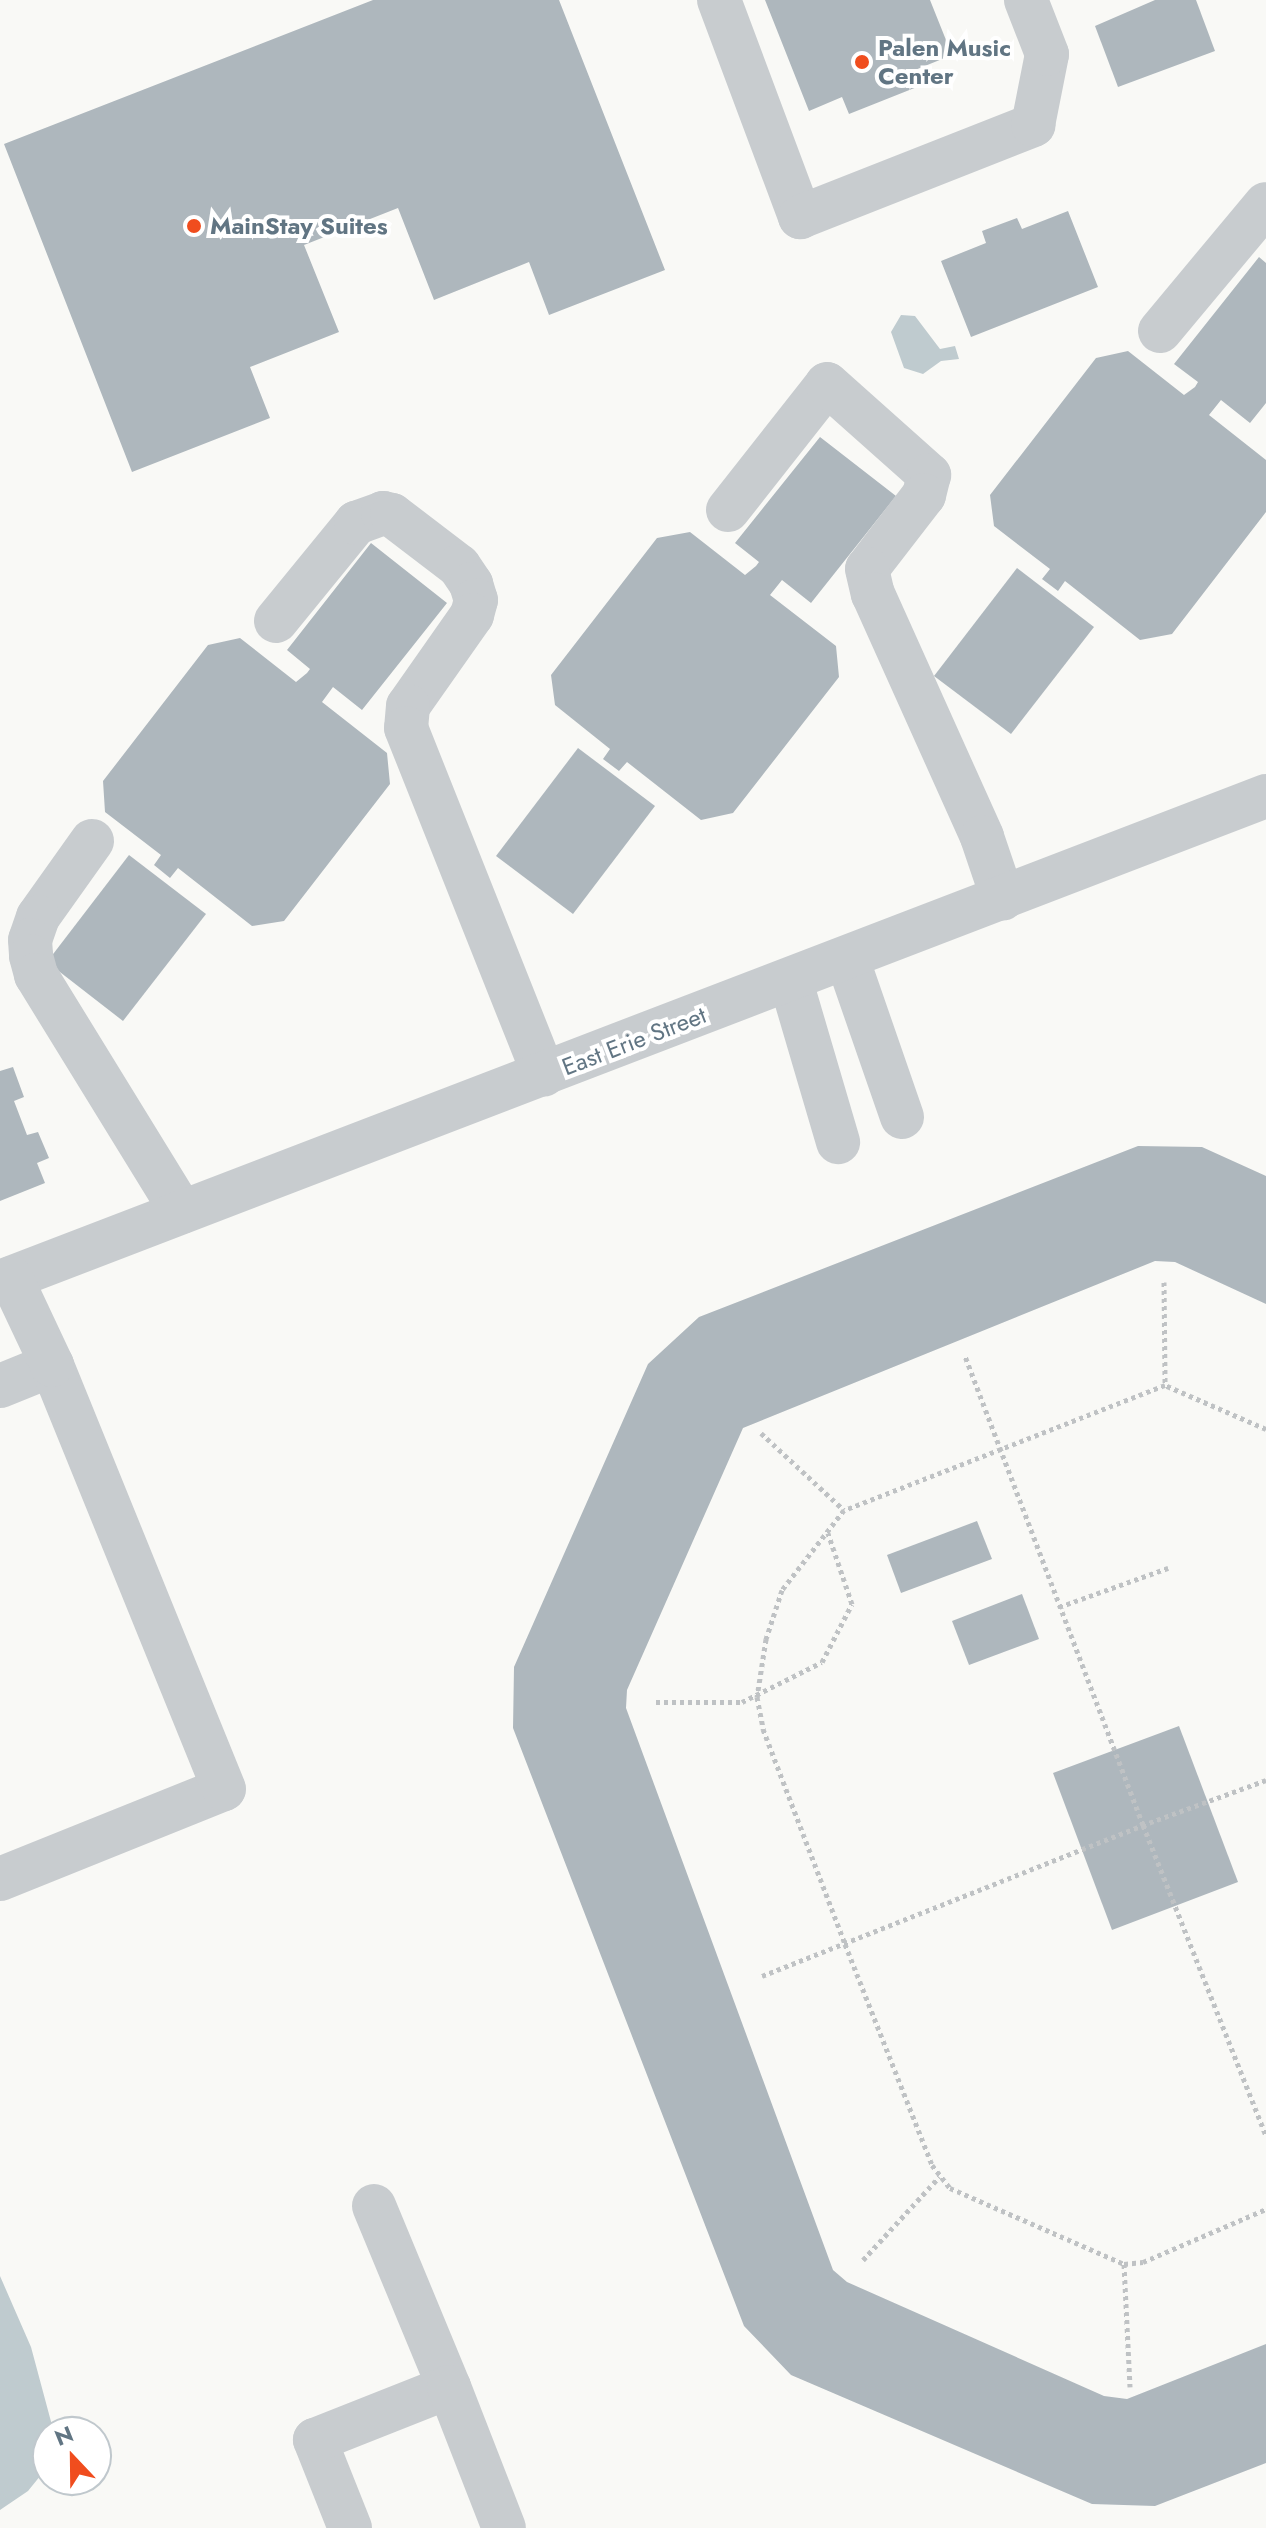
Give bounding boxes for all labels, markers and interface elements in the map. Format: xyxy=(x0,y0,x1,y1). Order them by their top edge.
place label: Palen Music Center xyxy=(878,34,1011,90)
marker: Palen Music Center xyxy=(853,53,871,71)
place label: MainStay Suites xyxy=(210,212,388,240)
marker: MainStay Suites xyxy=(185,217,203,235)
street label: East Erie Street xyxy=(558,1000,710,1082)
north arrow xyxy=(32,2416,112,2496)
text: N xyxy=(50,2417,78,2454)

